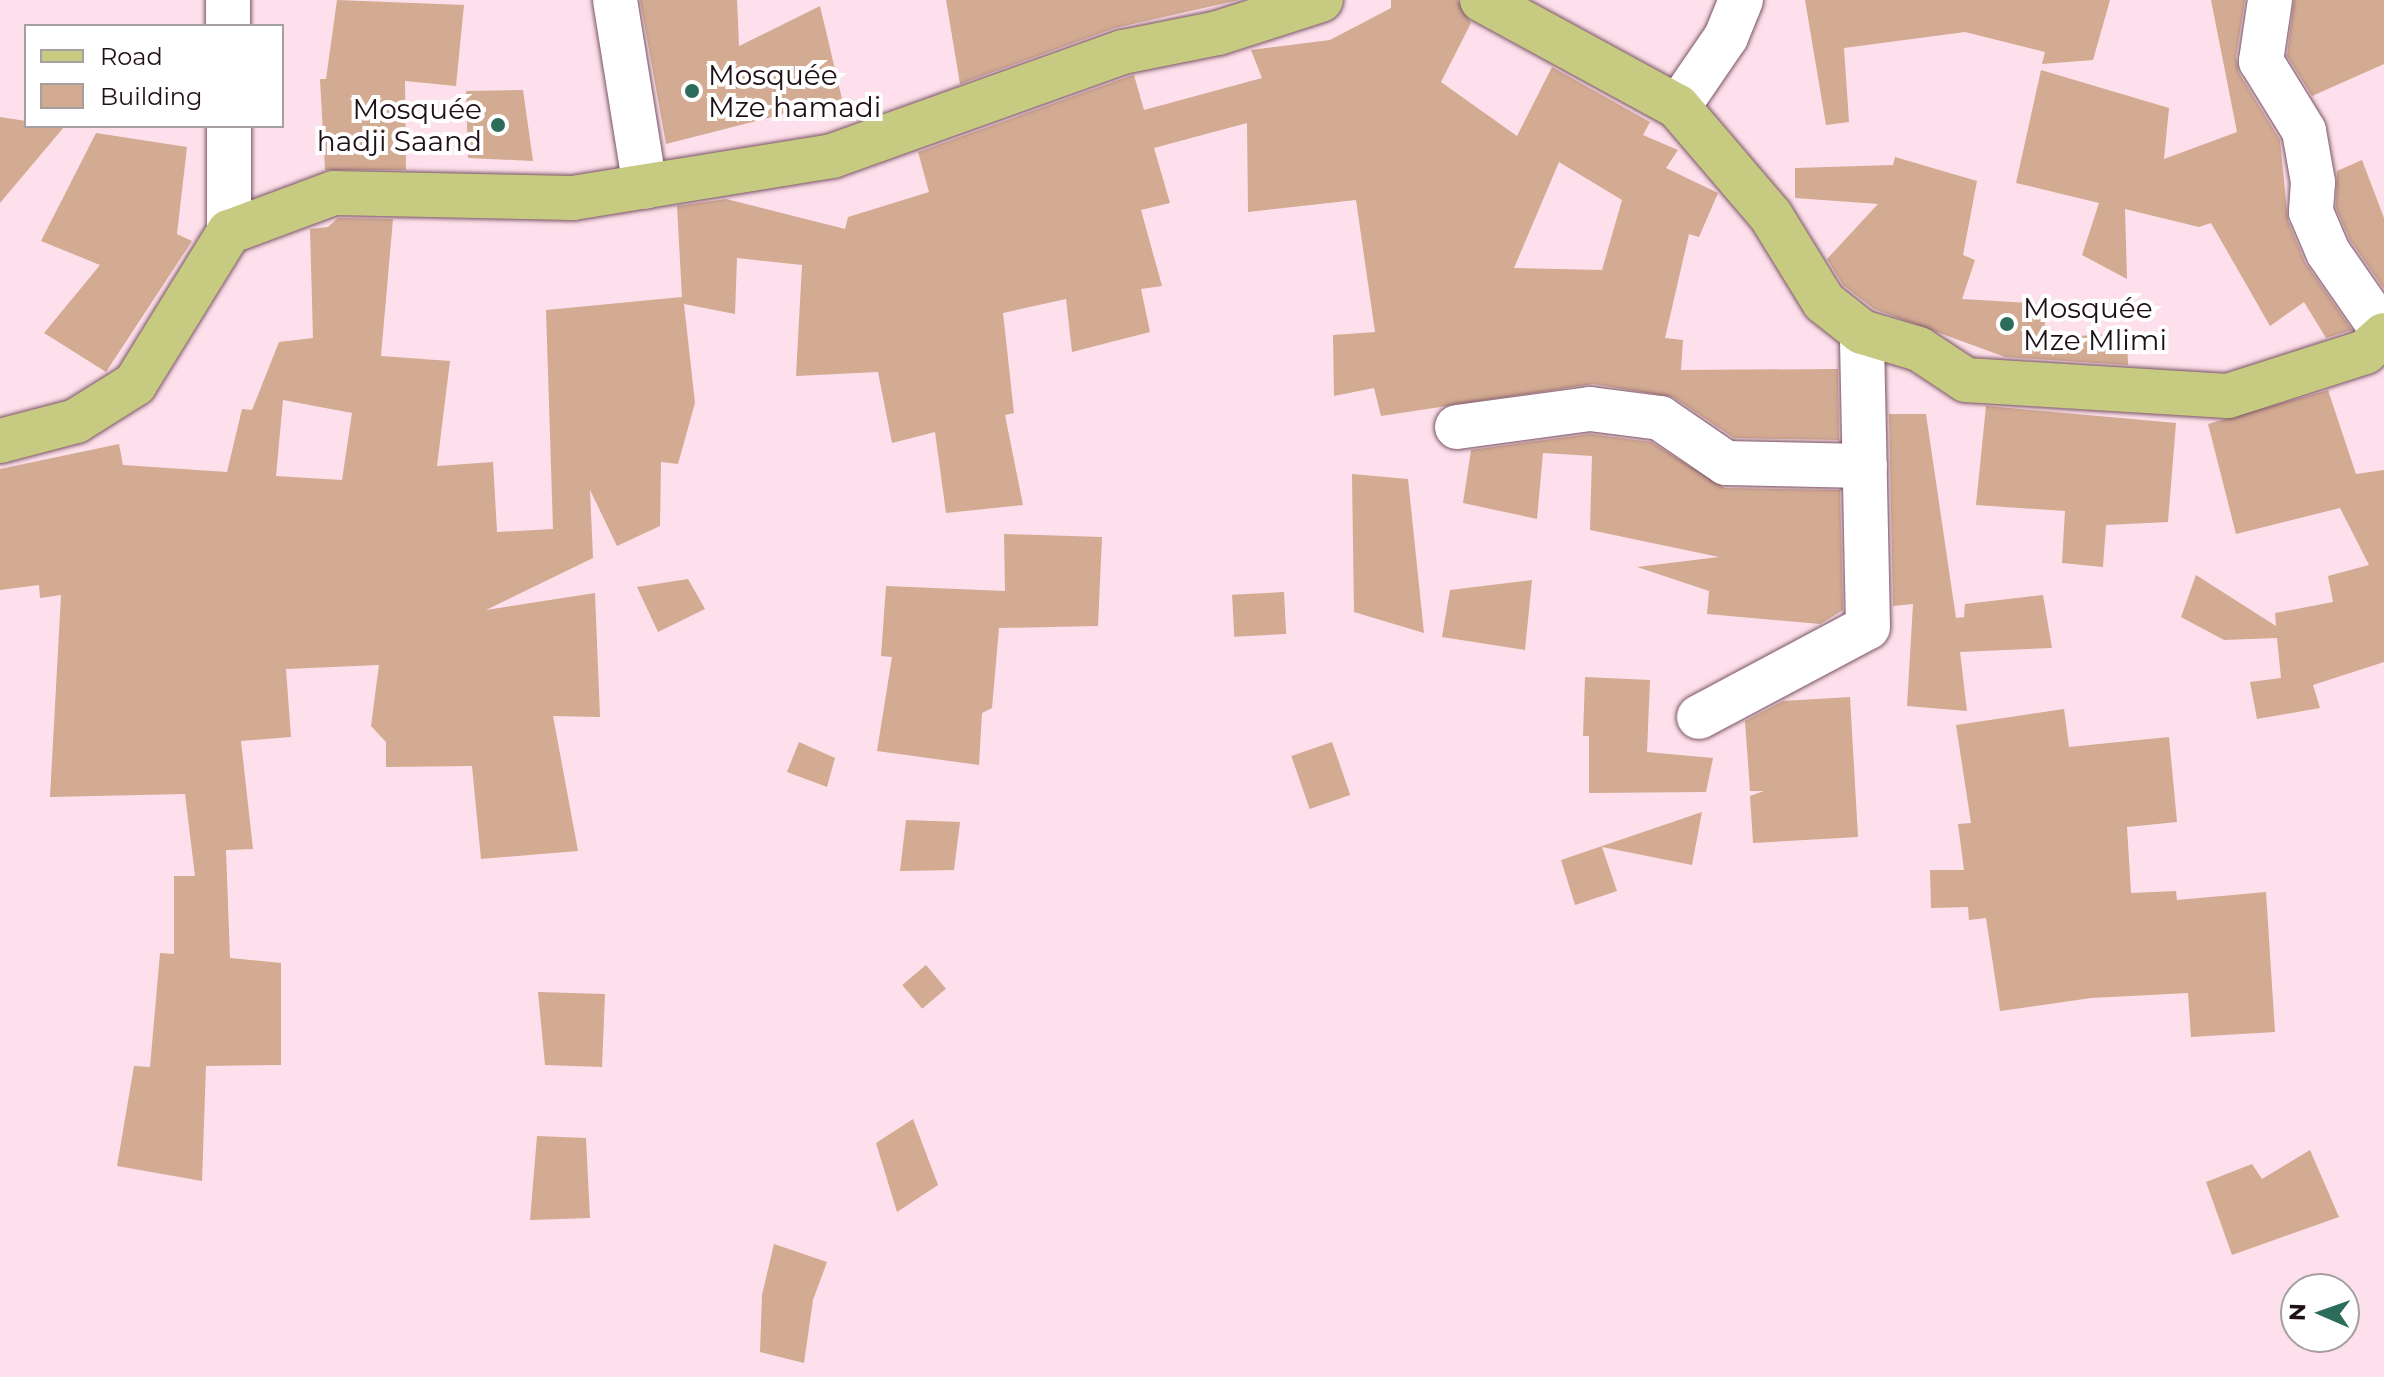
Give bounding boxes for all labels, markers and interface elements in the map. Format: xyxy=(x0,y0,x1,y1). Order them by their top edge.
legend xyxy=(24,24,284,128)
text: Road xyxy=(100,42,163,71)
place label: Mosquée Mze hamadi xyxy=(708,58,881,124)
text: Building xyxy=(100,82,203,111)
marker: Mosquée Mze hamadi xyxy=(683,82,701,100)
place label: Mosquée hadji Saand xyxy=(317,92,482,158)
marker: Mosquée hadji Saand xyxy=(489,116,507,134)
place label: Mosquée Mze Mlimi xyxy=(2023,291,2167,357)
marker: Mosquée Mze Mlimi xyxy=(1998,315,2016,333)
north arrow xyxy=(2280,1273,2360,1353)
text: N xyxy=(2284,1303,2311,1322)

